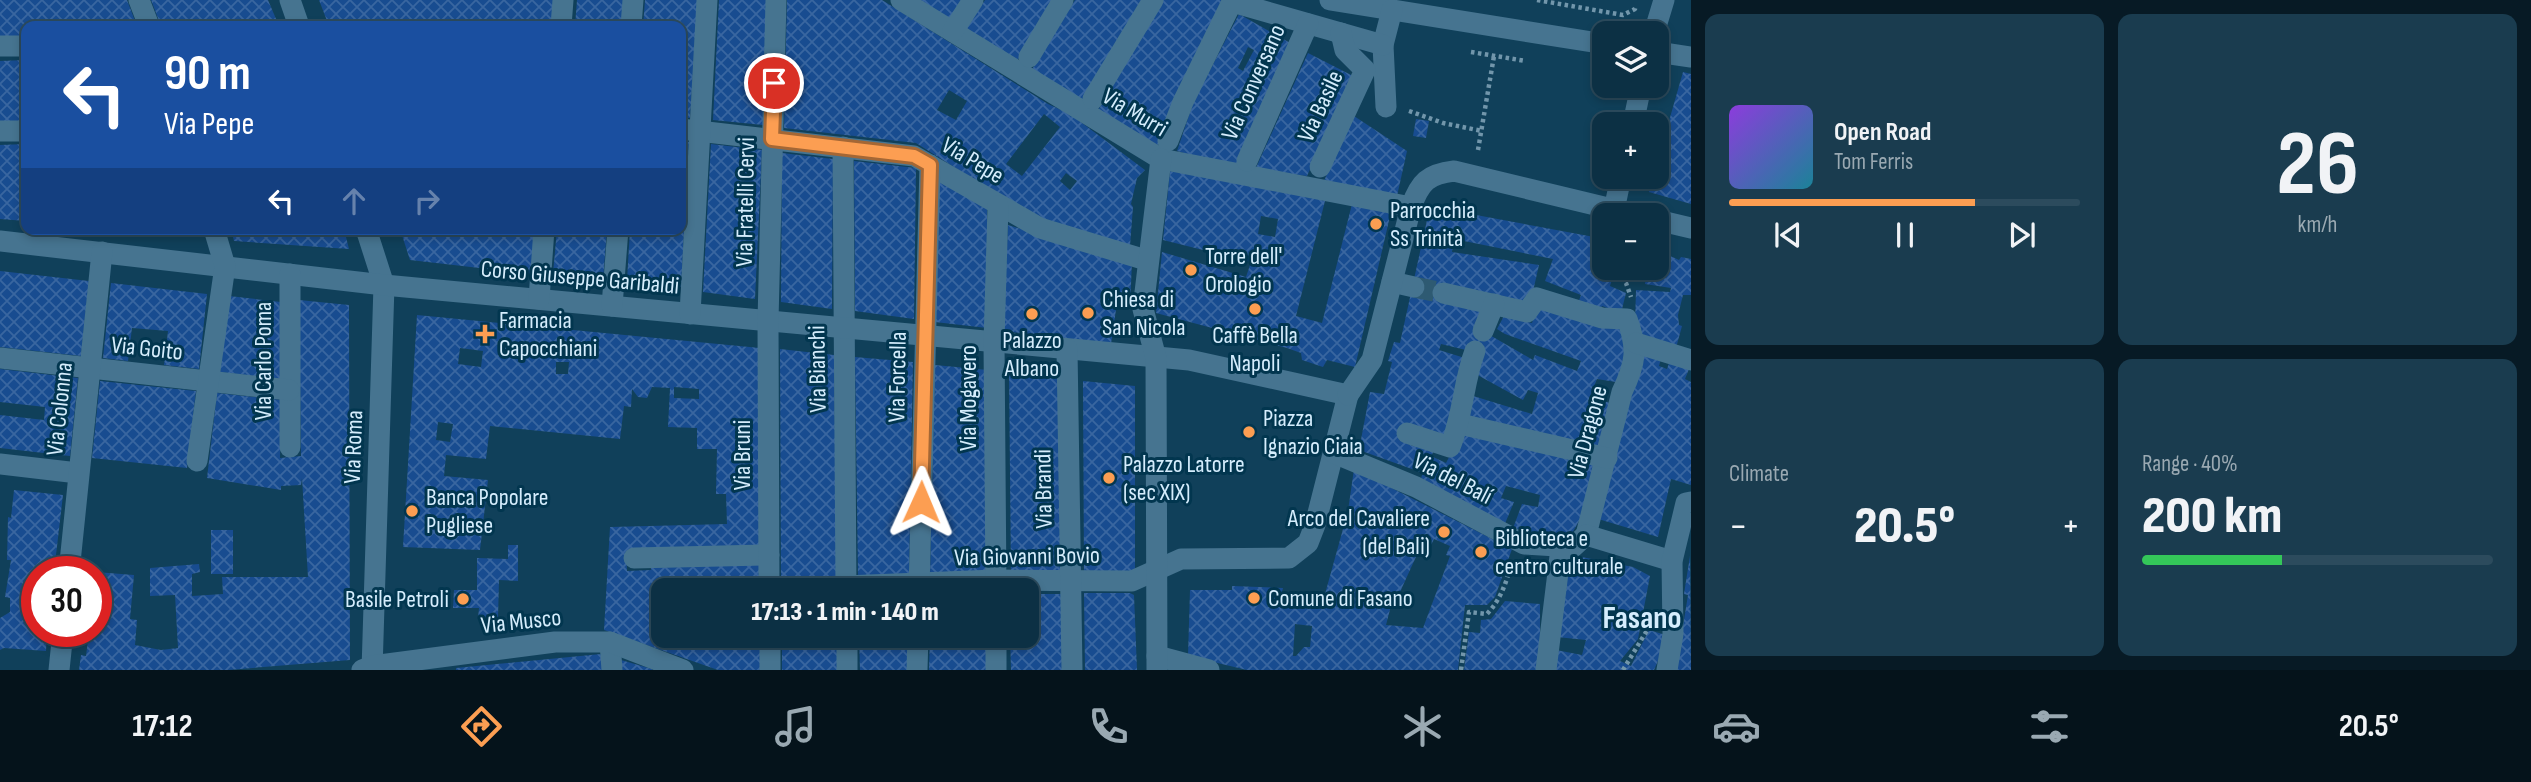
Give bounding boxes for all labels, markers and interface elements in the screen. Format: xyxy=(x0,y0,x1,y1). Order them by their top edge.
street label: Via Conversano xyxy=(1215,20,1292,144)
map controls xyxy=(1592,21,1669,280)
button: layers xyxy=(1592,21,1669,98)
text: 90 m xyxy=(164,45,251,104)
icon: left xyxy=(49,49,140,140)
pin xyxy=(744,53,804,113)
icon: arrive xyxy=(755,64,793,102)
street label: Via Basile xyxy=(1291,66,1350,147)
street label: Via Murri xyxy=(1097,82,1173,143)
text: Via Pepe xyxy=(164,105,254,144)
text: 26 xyxy=(2276,111,2359,220)
button: + xyxy=(1592,112,1669,189)
text: Open Road xyxy=(1834,117,1931,148)
street label: Via Pepe xyxy=(936,131,1009,190)
street label: Via Fratelli Cervi xyxy=(730,137,761,267)
text: Tom Ferris xyxy=(1834,148,1913,176)
icon: left xyxy=(262,182,300,220)
icon: ahead xyxy=(335,182,373,220)
icon: right xyxy=(408,182,446,220)
place label: Parrocchia Ss Trinità xyxy=(1390,196,1476,253)
button: − xyxy=(1592,203,1669,280)
text: km/h xyxy=(2298,211,2337,239)
marker: Parrocchia Ss Trinità xyxy=(1368,216,1384,232)
icon: previous xyxy=(1769,216,1807,254)
icon: pause xyxy=(1886,216,1924,254)
icon: next xyxy=(2003,216,2041,254)
place label: Torre dell' Orologio xyxy=(1205,242,1282,299)
street label: Corso Giuseppe Garibaldi xyxy=(480,254,680,301)
marker: Torre dell' Orologio xyxy=(1183,262,1199,278)
place label: Chiesa di San Nicola xyxy=(1102,285,1185,342)
marker: Caffè Bella Napoli xyxy=(1247,301,1263,317)
street label: Via Carlo Poma xyxy=(249,302,278,420)
marker: Chiesa di San Nicola xyxy=(1080,305,1096,321)
place label: Farmacia Capocchiani xyxy=(499,306,597,363)
marker: Palazzo Albano xyxy=(1024,306,1040,322)
place label: Caffè Bella Napoli xyxy=(1212,321,1298,378)
street label: Via Bianchi xyxy=(802,325,833,413)
marker: Farmacia Capocchiani xyxy=(477,326,493,342)
place label: Palazzo Albano xyxy=(1002,326,1062,383)
street label: Via Goito xyxy=(110,330,184,367)
street label: Via Forcella xyxy=(882,331,913,423)
street label: Via Mogavero xyxy=(954,345,983,451)
street label: Via Colonna xyxy=(40,361,79,457)
street label: Via Dragone xyxy=(1561,382,1614,482)
place label: Piazza Ignazio Ciaia xyxy=(1263,404,1363,461)
street label: Via Roma xyxy=(338,410,369,484)
street label: Via Bruni xyxy=(728,420,757,490)
marker: Piazza Ignazio Ciaia xyxy=(1241,424,1257,440)
street label: Via del Balí xyxy=(1408,446,1498,511)
street label: Via Brandi xyxy=(1028,449,1059,529)
place label: Palazzo Latorre (sec XIX) xyxy=(1123,450,1245,507)
text: Range · 40% xyxy=(2142,450,2238,478)
text: Climate xyxy=(1729,460,1789,488)
position arrow xyxy=(884,465,958,539)
marker: Palazzo Latorre (sec XIX) xyxy=(1101,470,1117,486)
place label: Banca Popolare Pugliese xyxy=(426,483,548,540)
text: 200 km xyxy=(2142,485,2282,548)
text: 20.5° xyxy=(1854,495,1955,558)
marker: Banca Popolare Pugliese xyxy=(404,503,420,519)
place label: Arco del Cavaliere (del Bali) xyxy=(1287,504,1430,561)
text: − xyxy=(1729,504,1748,549)
text: + xyxy=(2061,504,2080,549)
marker: Arco del Cavaliere (del Bali) xyxy=(1436,524,1452,540)
place label: Biblioteca e centro culturale xyxy=(1495,524,1624,581)
street label: Via Giovanni Bovio xyxy=(954,541,1100,572)
marker: Biblioteca e centro culturale xyxy=(1473,544,1489,560)
speed limit sign: 30 xyxy=(21,556,112,647)
place label: Comune di Fasano xyxy=(1268,584,1413,613)
place label: Basile Petroli xyxy=(345,585,449,614)
marker: Comune di Fasano xyxy=(1246,590,1262,606)
marker: Basile Petroli xyxy=(455,591,471,607)
text: 17:13 · 1 min · 140 m xyxy=(751,597,939,628)
district label: Fasano xyxy=(1603,599,1681,638)
street label: Via Musco xyxy=(479,603,563,640)
icon: directions xyxy=(457,702,506,751)
icon: music xyxy=(771,702,820,751)
icon: phone xyxy=(1084,702,1133,751)
icon: climate xyxy=(1398,702,1447,751)
icon: car xyxy=(1712,702,1761,751)
icon: filters xyxy=(2025,702,2074,751)
text: 17:12 xyxy=(132,707,193,746)
text: 20.5° xyxy=(2339,707,2399,746)

